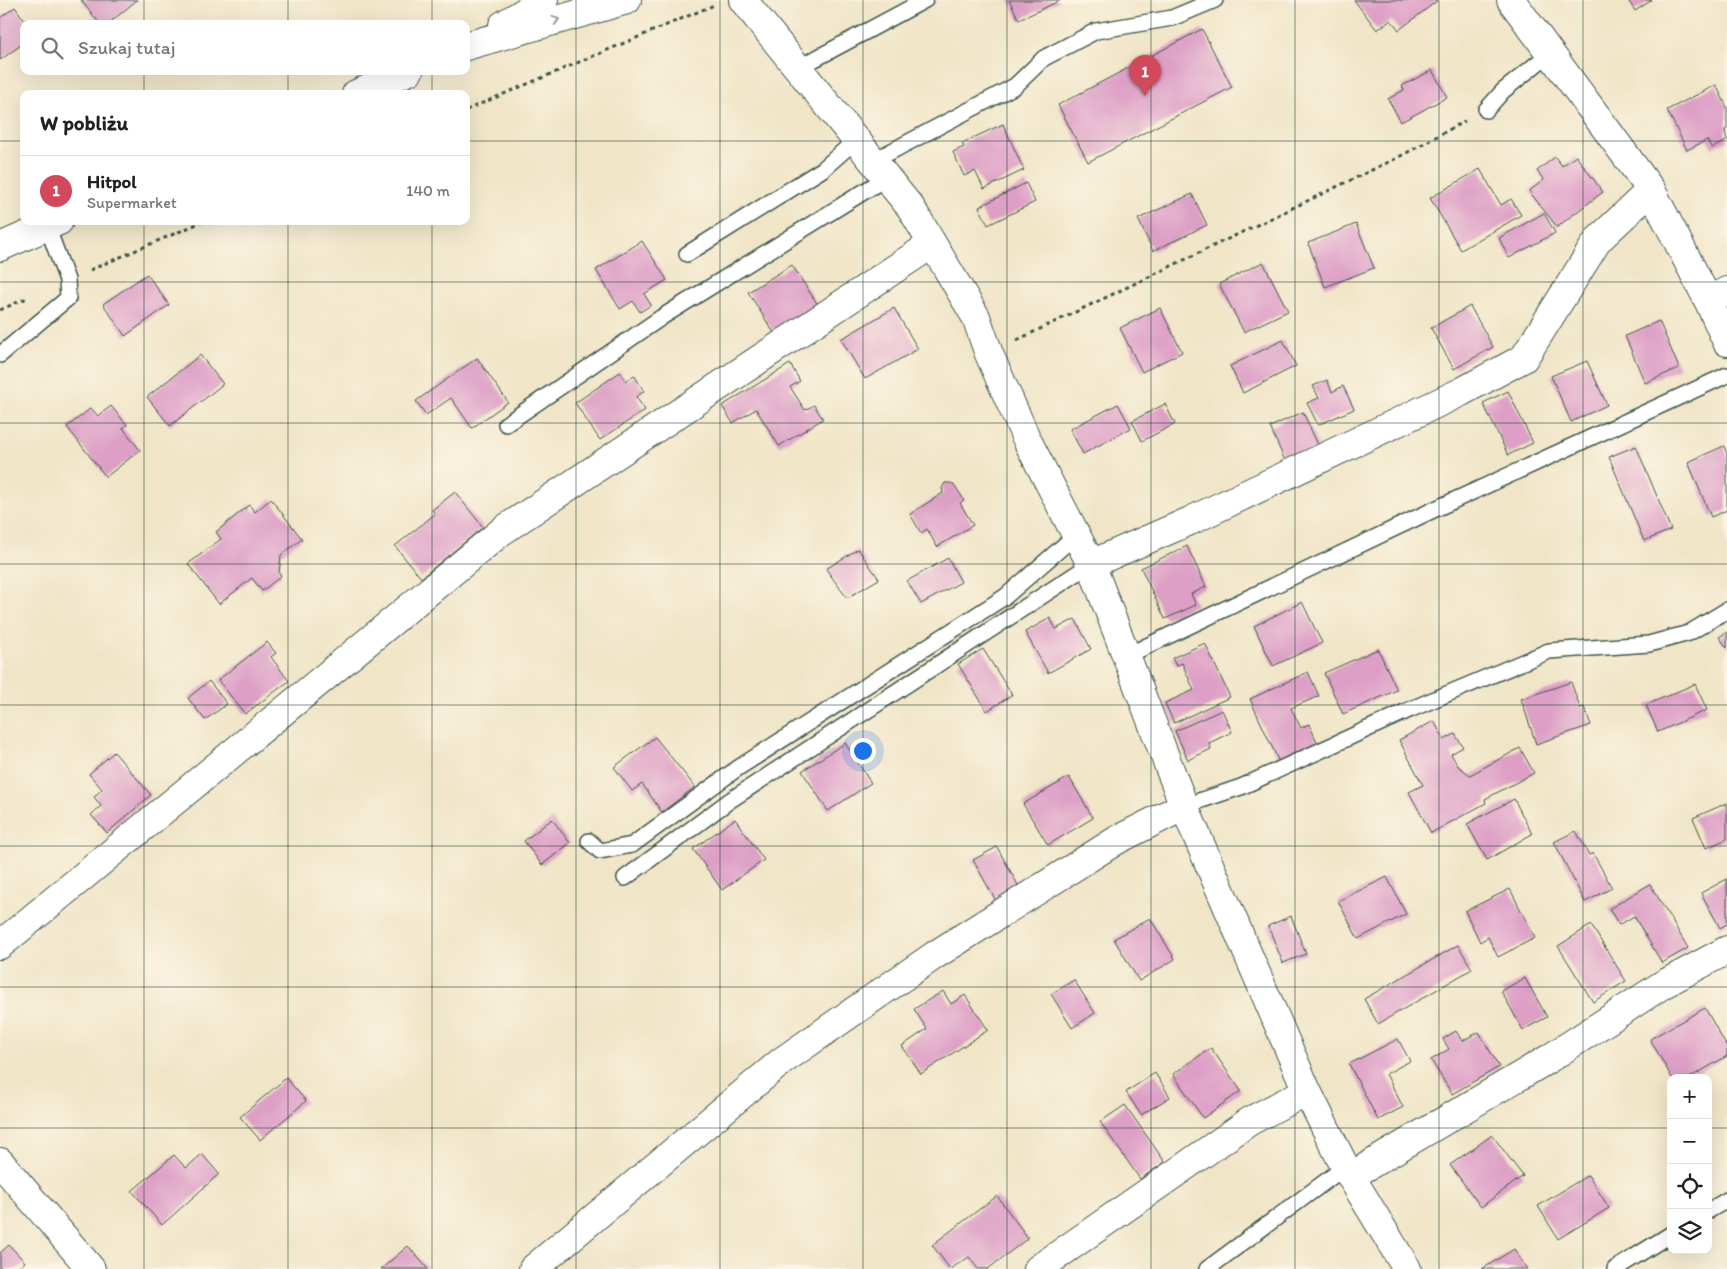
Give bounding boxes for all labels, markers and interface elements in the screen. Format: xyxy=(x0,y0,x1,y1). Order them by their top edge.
one-way arrow xyxy=(551,15,560,26)
search box xyxy=(20,20,470,75)
icon: search xyxy=(38,34,66,62)
text: Szukaj tutaj xyxy=(78,36,175,59)
pin: 1 xyxy=(1129,55,1161,96)
text: W pobliżu xyxy=(40,110,128,135)
text: Hitpol xyxy=(87,170,137,193)
text: 1 xyxy=(52,181,60,200)
text: 140 m xyxy=(406,181,450,200)
text: Supermarket xyxy=(87,193,177,212)
your location xyxy=(850,738,876,764)
map controls xyxy=(1667,1074,1712,1254)
button: + xyxy=(1667,1074,1712,1119)
button: − xyxy=(1667,1119,1712,1164)
button: locate xyxy=(1667,1164,1712,1209)
button: layers xyxy=(1667,1209,1712,1254)

